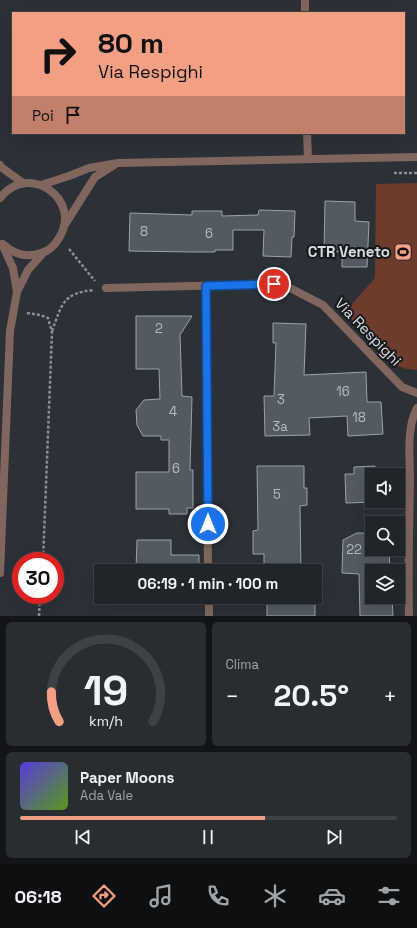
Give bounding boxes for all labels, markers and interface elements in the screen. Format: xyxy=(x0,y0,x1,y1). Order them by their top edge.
text: 80 m xyxy=(98,25,164,61)
icon: right xyxy=(32,28,84,80)
text: Via Respighi xyxy=(98,60,203,83)
icon: arrive xyxy=(62,104,84,126)
text: Poi xyxy=(32,106,54,125)
house number: 8 xyxy=(140,223,148,240)
house number: 6 xyxy=(205,225,213,242)
place label: CTR Veneto xyxy=(308,242,390,261)
sports icon: CTR Veneto xyxy=(393,242,413,262)
pin xyxy=(257,267,291,301)
icon: arrive xyxy=(263,273,285,295)
street label: Via Respighi xyxy=(331,294,406,370)
house number: 2 xyxy=(155,320,163,337)
house number: 16 xyxy=(336,383,350,400)
house number: 3 xyxy=(277,391,285,408)
house number: 4 xyxy=(169,403,177,420)
house number: 18 xyxy=(352,409,366,426)
house number: 3a xyxy=(272,418,288,435)
house number: 6 xyxy=(172,460,180,477)
map controls xyxy=(365,468,405,604)
button: sound xyxy=(365,468,405,508)
house number: 5 xyxy=(273,486,281,503)
position arrow xyxy=(187,503,229,545)
button: search xyxy=(365,516,405,556)
house number: 22 xyxy=(346,541,362,558)
speed limit sign: 30 xyxy=(12,552,64,604)
button: layers xyxy=(365,564,405,604)
text: 06:19 · 1 min · 100 m xyxy=(138,574,278,593)
text: Clima xyxy=(226,656,259,673)
text: 19 xyxy=(83,664,128,717)
text: 20.5° xyxy=(273,676,349,715)
text: − xyxy=(226,682,239,710)
text: + xyxy=(383,682,397,710)
text: km/h xyxy=(89,712,123,730)
text: Paper Moons xyxy=(80,768,174,787)
text: Ada Vale xyxy=(80,787,133,804)
icon: previous xyxy=(72,826,94,848)
icon: pause xyxy=(197,826,219,848)
icon: next xyxy=(323,826,345,848)
icon: directions xyxy=(90,882,118,910)
icon: music xyxy=(147,882,175,910)
icon: phone xyxy=(204,882,232,910)
icon: climate xyxy=(261,882,289,910)
icon: car xyxy=(318,882,346,910)
icon: filters xyxy=(375,882,403,910)
text: 06:18 xyxy=(14,885,62,908)

